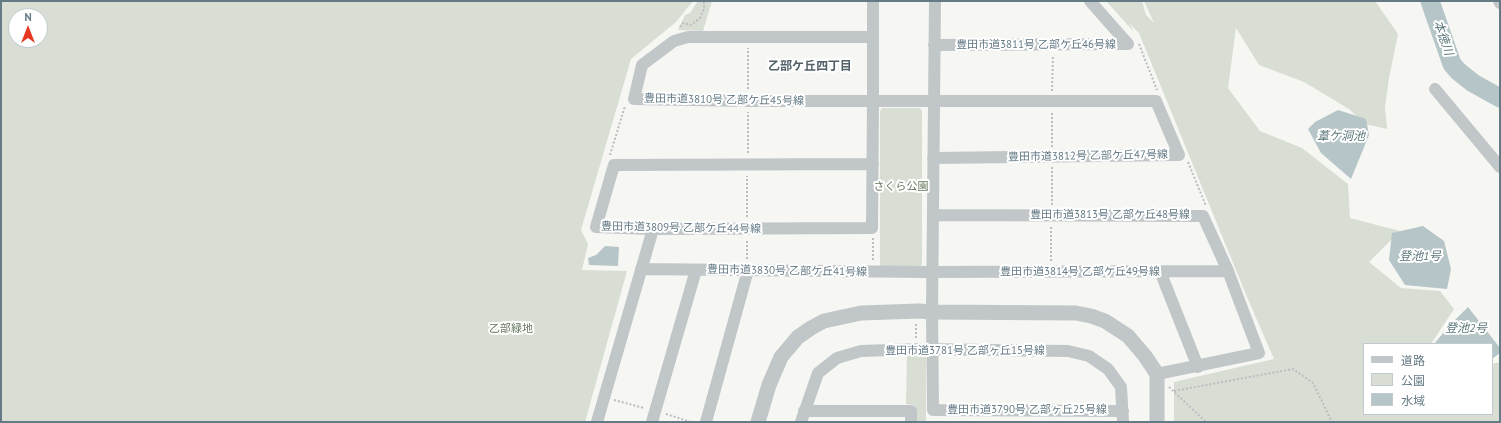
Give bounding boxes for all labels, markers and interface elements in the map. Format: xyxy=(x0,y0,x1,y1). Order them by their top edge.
north arrow xyxy=(8,8,48,48)
text: N xyxy=(24,10,32,24)
water label: 本徳川 xyxy=(1430,19,1456,57)
street label: 豊田市道3811号 乙部ケ丘46号線 xyxy=(956,38,1116,52)
district label: 乙部ケ丘四丁目 xyxy=(768,60,852,74)
street label: 豊田市道3810号 乙部ケ丘45号線 xyxy=(644,92,804,108)
water label: 葦ケ洞池 xyxy=(1317,130,1365,144)
street label: 豊田市道3812号 乙部ケ丘47号線 xyxy=(1008,148,1168,164)
park label: さくら公園 xyxy=(874,180,928,194)
street label: 豊田市道3813号 乙部ケ丘48号線 xyxy=(1030,208,1190,222)
street label: 豊田市道3809号 乙部ケ丘44号線 xyxy=(601,220,761,236)
water label: 登池1号 xyxy=(1399,250,1441,264)
street label: 豊田市道3830号 乙部ケ丘41号線 xyxy=(707,263,867,279)
street label: 豊田市道3814号 乙部ケ丘49号線 xyxy=(1000,265,1160,279)
park label: 乙部緑地 xyxy=(489,322,533,336)
water label: 登池2号 xyxy=(1445,322,1487,336)
legend xyxy=(1363,343,1493,415)
street label: 豊田市道3781号 乙部ヶ丘15号線 xyxy=(885,344,1045,358)
text: 道路 xyxy=(1401,353,1425,368)
text: 公園 xyxy=(1401,373,1425,388)
text: 水域 xyxy=(1401,393,1425,408)
street label: 豊田市道3790号 乙部ヶ丘25号線 xyxy=(947,403,1107,417)

